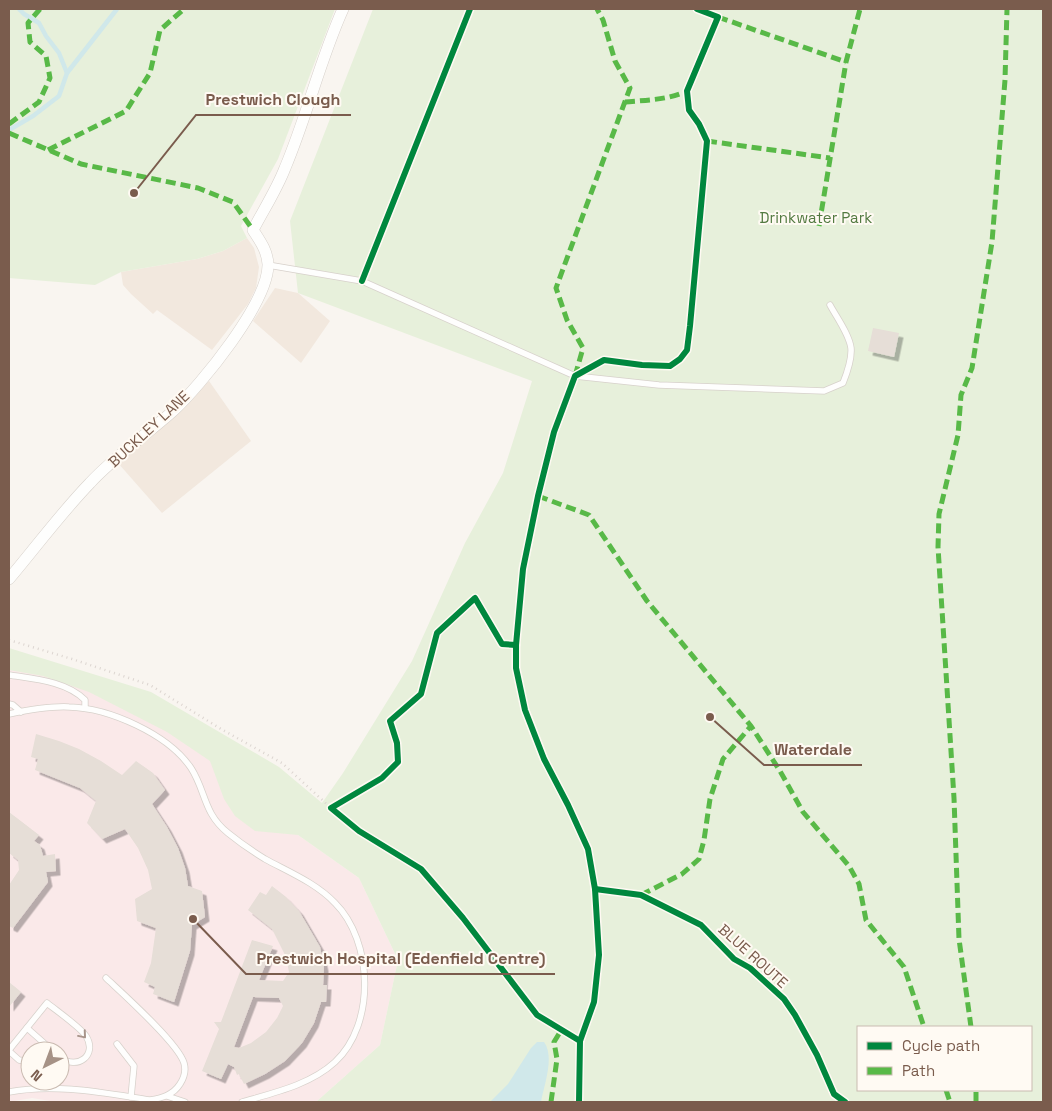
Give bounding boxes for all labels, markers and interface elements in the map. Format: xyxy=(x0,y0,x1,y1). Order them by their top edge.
callout: Prestwich Clough xyxy=(196,84,351,115)
text: Prestwich Clough xyxy=(206,89,340,110)
park label: Drinkwater Park xyxy=(760,208,872,227)
street label: BUCKLEY LANE xyxy=(104,386,193,471)
callout: Waterdale xyxy=(764,734,862,765)
text: Waterdale xyxy=(774,739,852,760)
street label: BLUE ROUTE xyxy=(715,919,792,992)
callout: Prestwich Hospital (Edenfield Centre) xyxy=(246,943,555,974)
text: Prestwich Hospital (Edenfield Centre) xyxy=(256,948,546,969)
legend xyxy=(857,1026,1032,1091)
one-way arrow xyxy=(78,1030,87,1039)
text: Cycle path xyxy=(902,1036,980,1055)
north arrow xyxy=(20,1041,70,1091)
text: Path xyxy=(902,1061,935,1080)
text: N xyxy=(27,1066,46,1085)

